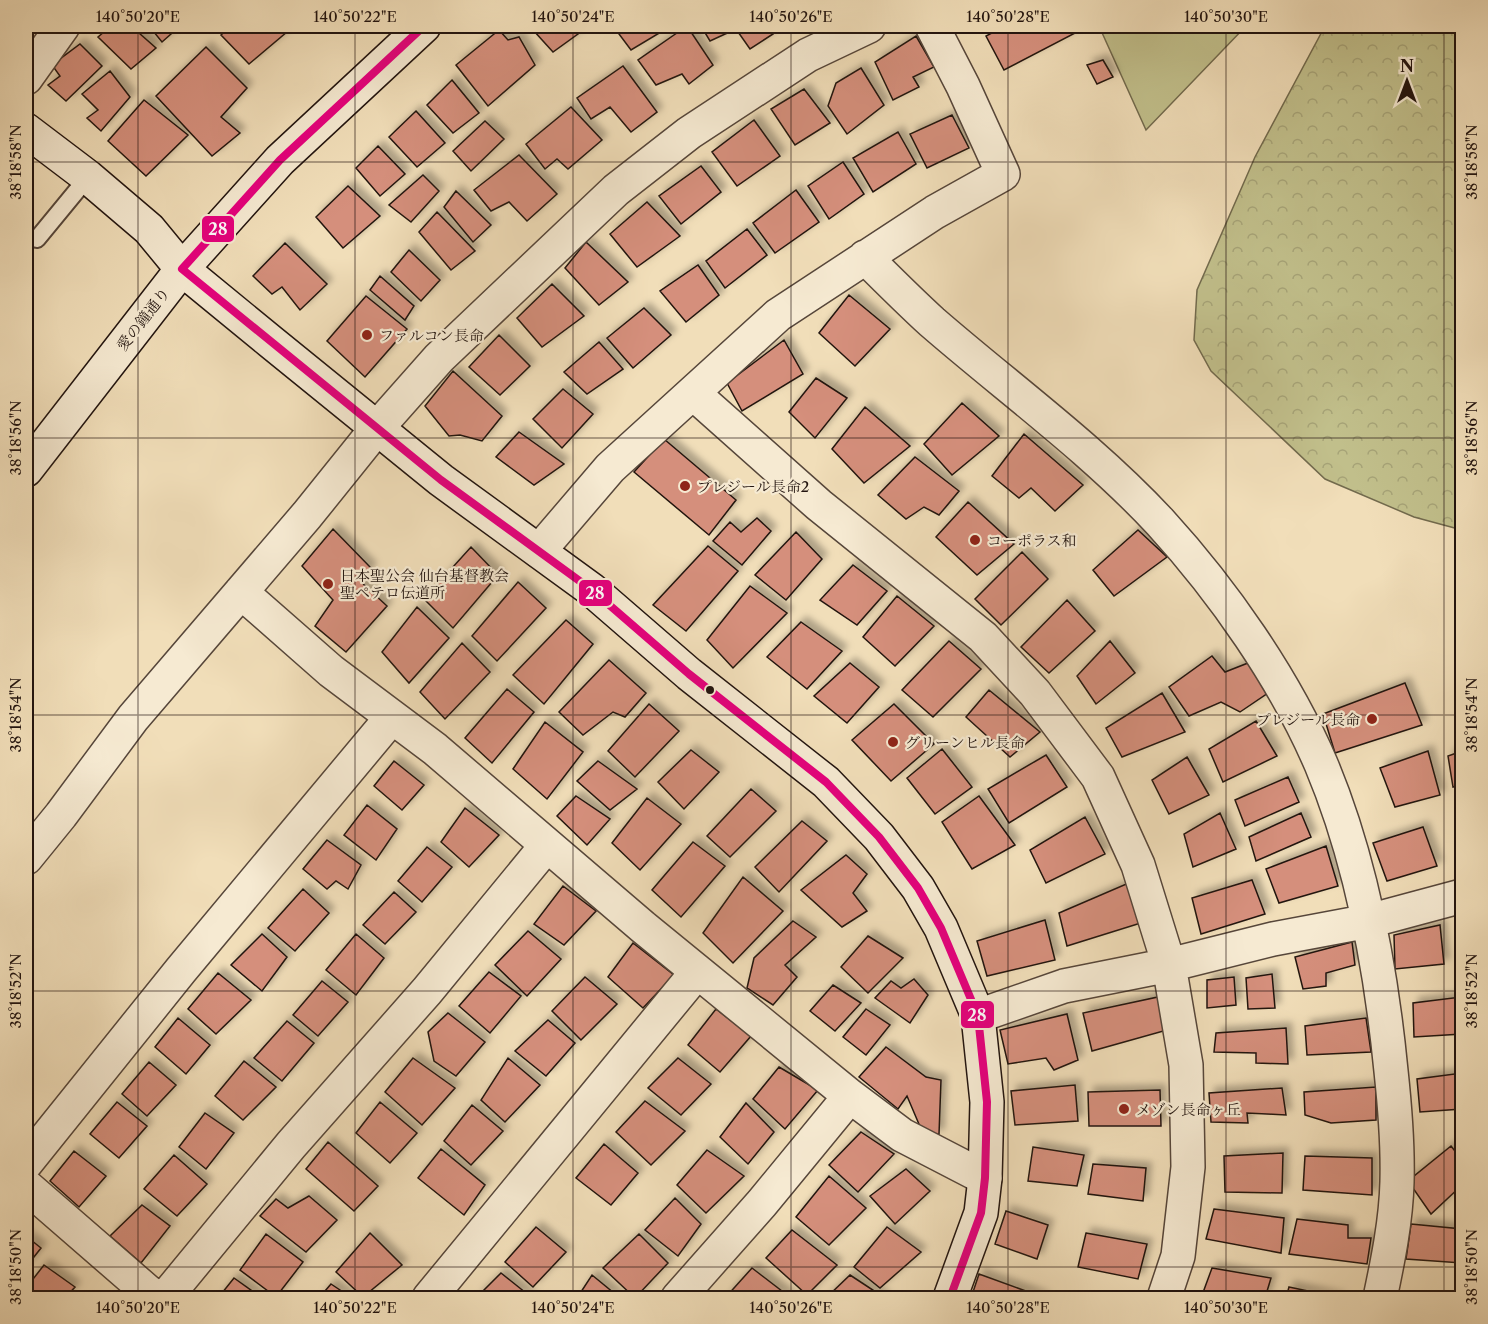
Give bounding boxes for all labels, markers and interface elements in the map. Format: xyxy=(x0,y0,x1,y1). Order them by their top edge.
text: 140°50'20"E xyxy=(96,7,180,26)
text: 140°50'22"E xyxy=(313,7,397,26)
text: 140°50'24"E xyxy=(531,7,615,26)
text: 140°50'26"E xyxy=(749,7,833,26)
text: 140°50'28"E xyxy=(966,7,1050,26)
text: 140°50'30"E xyxy=(1184,7,1268,26)
north arrow xyxy=(1377,51,1437,111)
text: N xyxy=(1400,56,1414,76)
text: 38°18'58"N xyxy=(6,124,25,200)
text: 38°18'58"N xyxy=(1462,124,1481,200)
line badge: 28 xyxy=(201,215,235,243)
text: 28 xyxy=(208,219,228,239)
street label: 愛の鐘通り xyxy=(112,284,174,354)
place label: ファルコン長命 xyxy=(379,326,484,345)
marker: ファルコン長命 xyxy=(360,328,374,342)
text: 38°18'56"N xyxy=(6,400,25,476)
text: 38°18'56"N xyxy=(1462,400,1481,476)
place label: プレジール長命2 xyxy=(697,477,809,496)
marker: プレジール長命2 xyxy=(678,479,692,493)
place label: コーポラス和 xyxy=(987,531,1077,550)
marker: コーポラス和 xyxy=(968,533,982,547)
place label: 日本聖公会 仙台基督教会 聖ペテロ伝道所 xyxy=(340,566,509,602)
marker: 日本聖公会 仙台基督教会 聖ペテロ伝道所 xyxy=(321,577,335,591)
line badge: 28 xyxy=(578,579,613,607)
text: 28 xyxy=(585,583,605,603)
text: 38°18'54"N xyxy=(6,677,25,753)
text: 38°18'54"N xyxy=(1462,677,1481,753)
unlabelled marker xyxy=(704,684,716,696)
place label: プレジール長命 xyxy=(1256,710,1360,729)
marker: プレジール長命 xyxy=(1365,712,1379,726)
place label: グリーンヒル長命 xyxy=(905,733,1025,752)
marker: グリーンヒル長命 xyxy=(886,735,900,749)
text: 38°18'52"N xyxy=(6,953,25,1029)
text: 38°18'52"N xyxy=(1462,953,1481,1029)
line badge: 28 xyxy=(960,1000,995,1029)
text: 28 xyxy=(967,1005,987,1025)
place label: メゾン長命ヶ丘 xyxy=(1136,1100,1241,1119)
marker: メゾン長命ヶ丘 xyxy=(1117,1102,1131,1116)
text: 38°18'50"N xyxy=(6,1229,25,1305)
text: 38°18'50"N xyxy=(1462,1229,1481,1305)
text: 140°50'20"E xyxy=(96,1298,180,1317)
text: 140°50'22"E xyxy=(313,1298,397,1317)
text: 140°50'24"E xyxy=(531,1298,615,1317)
text: 140°50'26"E xyxy=(749,1298,833,1317)
text: 140°50'28"E xyxy=(966,1298,1050,1317)
text: 140°50'30"E xyxy=(1184,1298,1268,1317)

